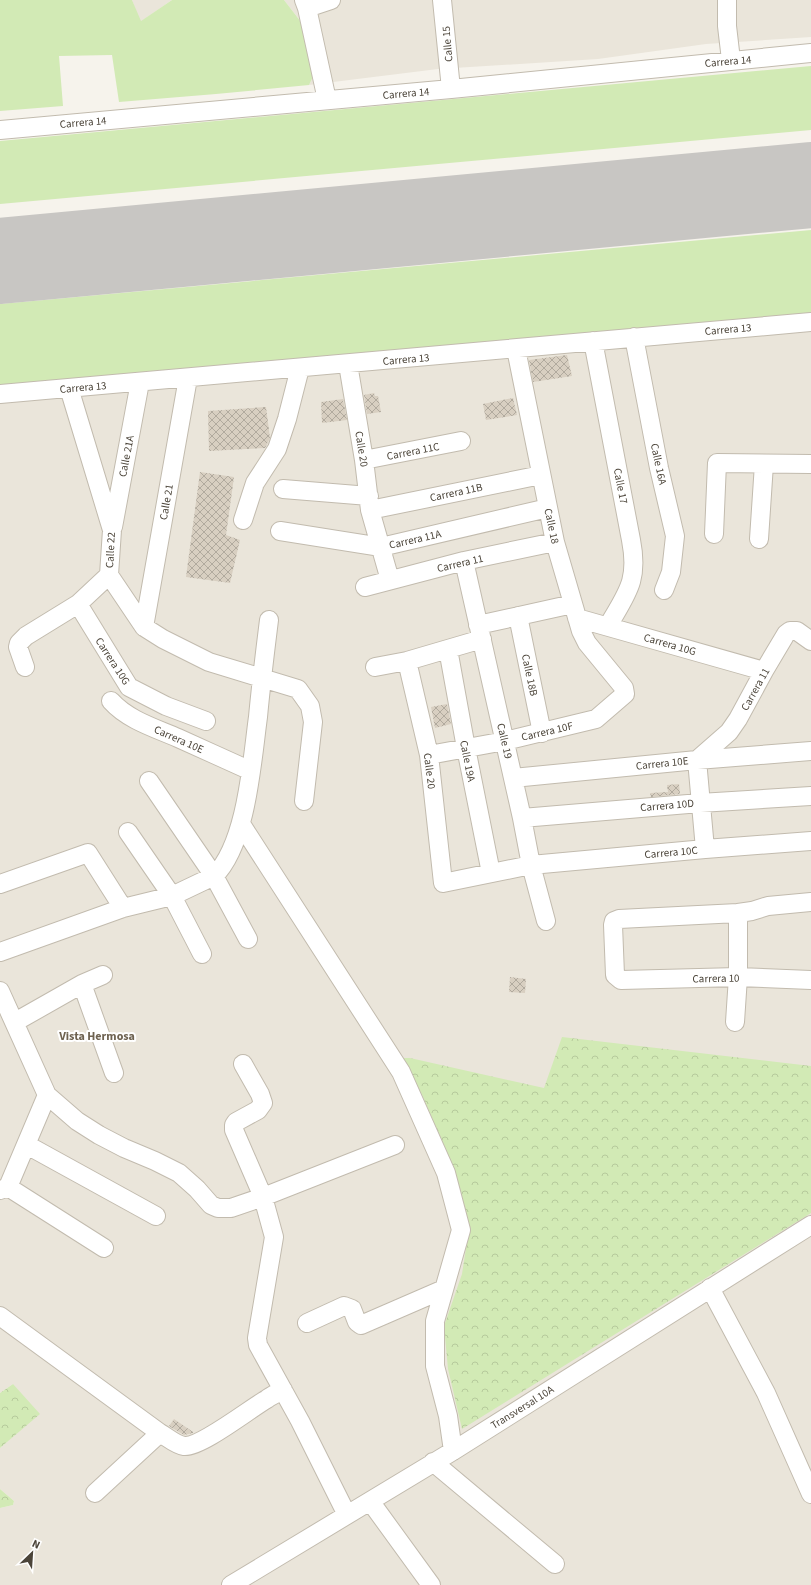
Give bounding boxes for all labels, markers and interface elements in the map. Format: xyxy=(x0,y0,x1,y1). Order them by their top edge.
street label: Calle 15 xyxy=(438,25,457,63)
street label: Carrera 14 xyxy=(704,52,753,71)
street label: Carrera 14 xyxy=(382,84,431,103)
street label: Carrera 14 xyxy=(59,113,108,132)
street label: Carrera 13 xyxy=(704,320,752,339)
street label: Carrera 13 xyxy=(382,350,430,369)
street label: Carrera 13 xyxy=(59,378,107,397)
street label: Calle 20 xyxy=(351,430,372,468)
street label: Calle 21A xyxy=(115,434,138,478)
street label: Carrera 11C xyxy=(385,439,441,464)
street label: Calle 16A xyxy=(647,442,670,486)
street label: Calle 17 xyxy=(610,467,631,505)
street label: Carrera 11B xyxy=(428,479,484,505)
street label: Calle 21 xyxy=(156,483,177,521)
street label: Calle 18 xyxy=(540,507,563,546)
street label: Carrera 11A xyxy=(388,526,443,553)
street label: Calle 22 xyxy=(102,532,119,568)
street label: Carrera 11 xyxy=(436,551,485,576)
street label: Carrera 10G xyxy=(642,630,698,659)
street label: Carrera 10G xyxy=(92,635,134,688)
street label: Calle 18B xyxy=(518,653,541,698)
street label: Carrera 11 xyxy=(737,665,773,713)
street label: Carrera 10F xyxy=(520,718,575,745)
street label: Carrera 10E xyxy=(152,722,206,757)
street label: Calle 19 xyxy=(493,722,516,760)
street label: Calle 19A xyxy=(456,739,479,783)
street label: Calle 20 xyxy=(420,752,439,790)
street label: Carrera 10E xyxy=(635,753,689,774)
street label: Carrera 10D xyxy=(640,796,695,815)
street label: Carrera 10C xyxy=(644,843,698,862)
street label: Carrera 10 xyxy=(692,971,740,986)
district label: Vista Hermosa xyxy=(58,1028,135,1045)
street label: Transversal 10A xyxy=(488,1382,557,1433)
north arrow xyxy=(12,1533,52,1573)
text: N xyxy=(30,1536,43,1553)

